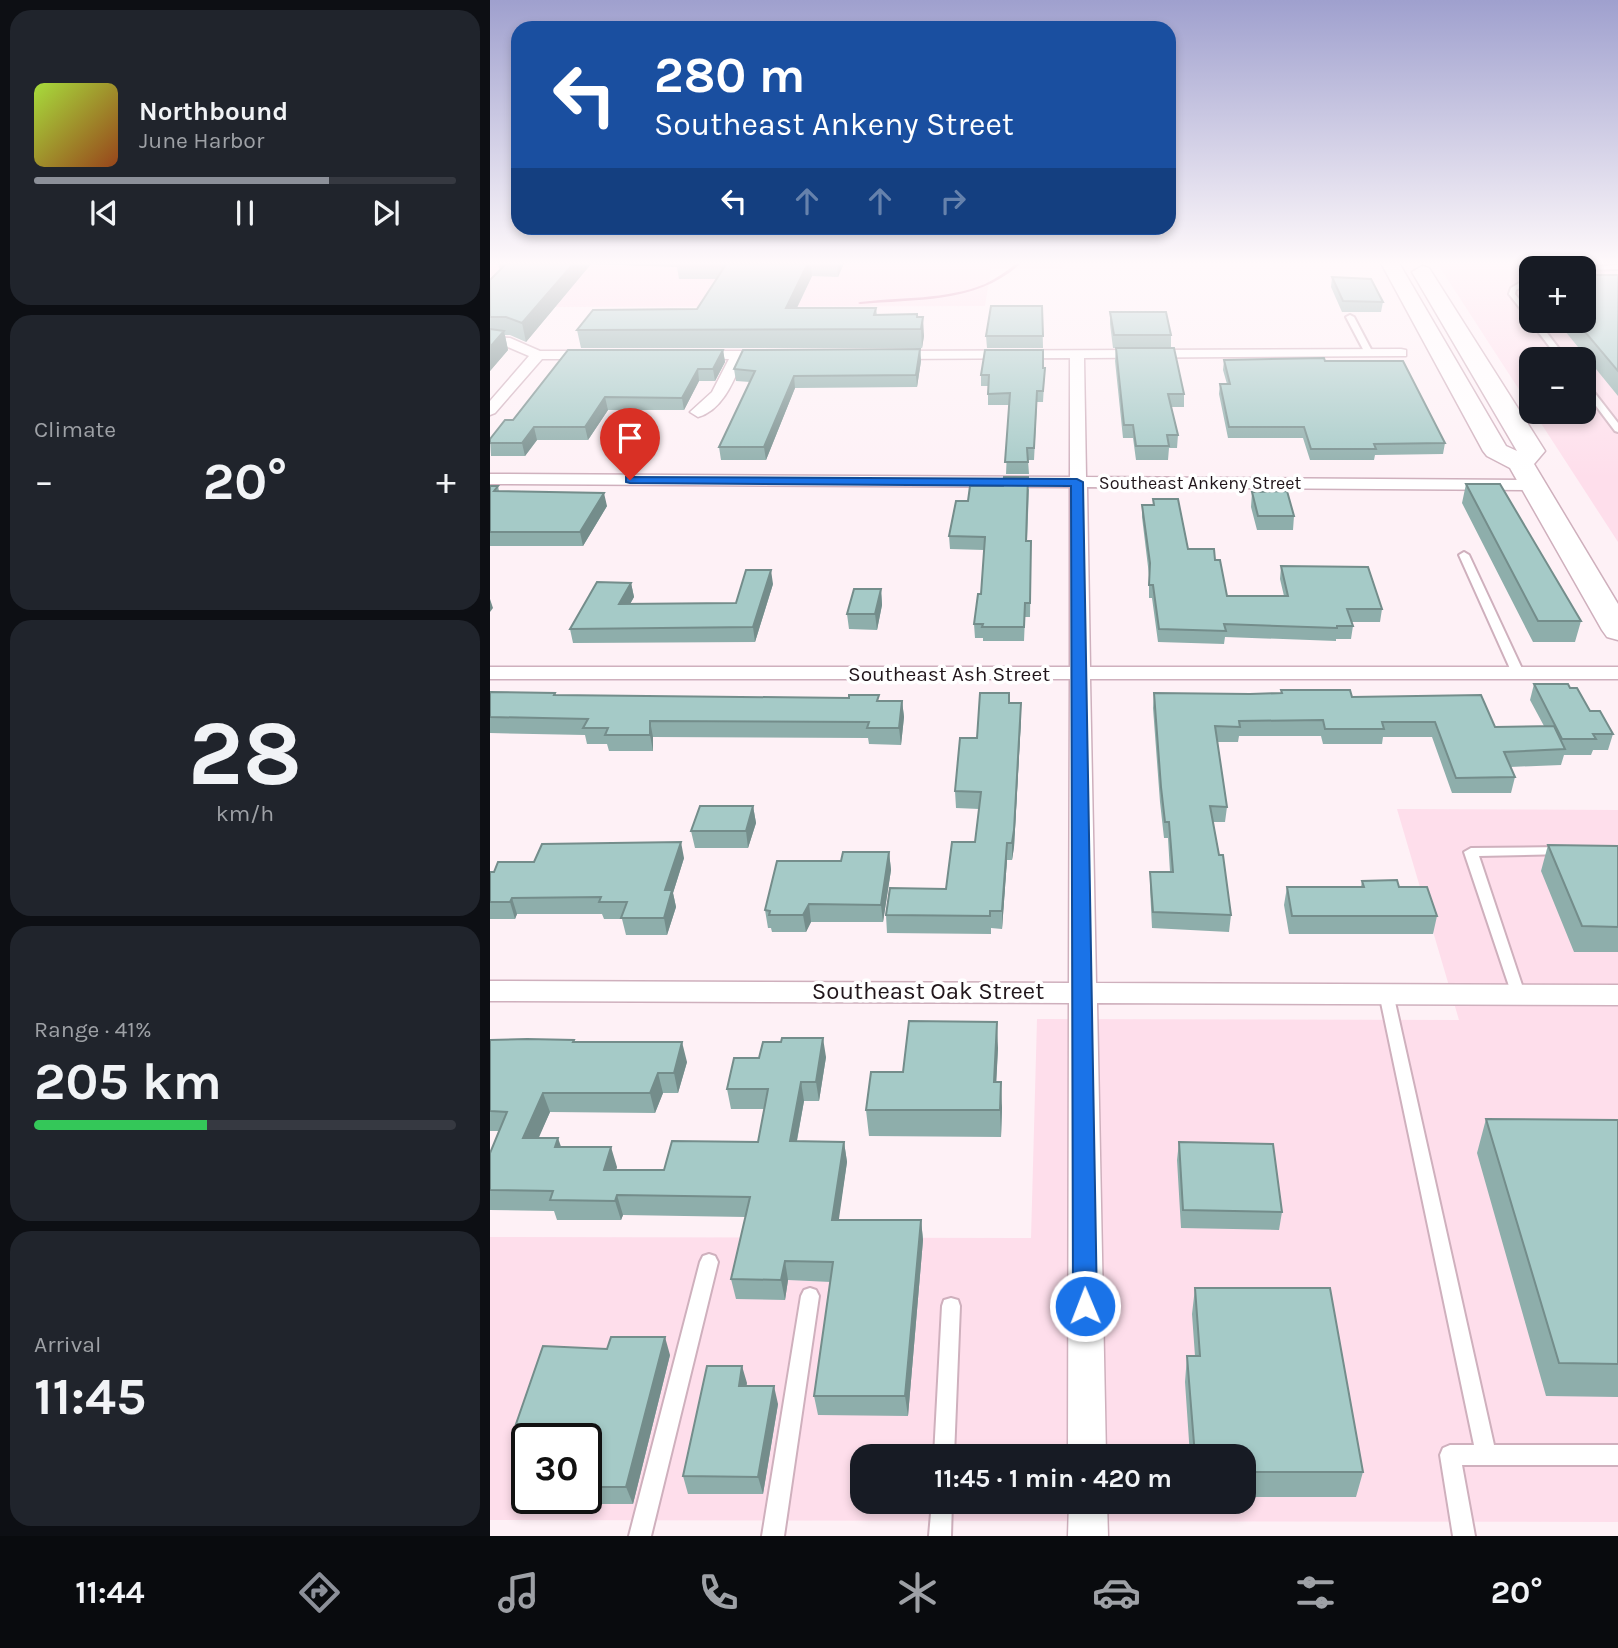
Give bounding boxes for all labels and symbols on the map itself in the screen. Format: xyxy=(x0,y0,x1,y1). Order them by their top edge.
pin xyxy=(600,408,660,480)
street label: Southeast Ankeny Street xyxy=(1099,472,1301,494)
street label: Southeast Ash Street xyxy=(848,662,1050,686)
street label: Southeast Oak Street xyxy=(812,977,1044,1005)
position arrow xyxy=(1048,1269,1122,1343)
speed limit sign: 30 xyxy=(511,1423,602,1514)

